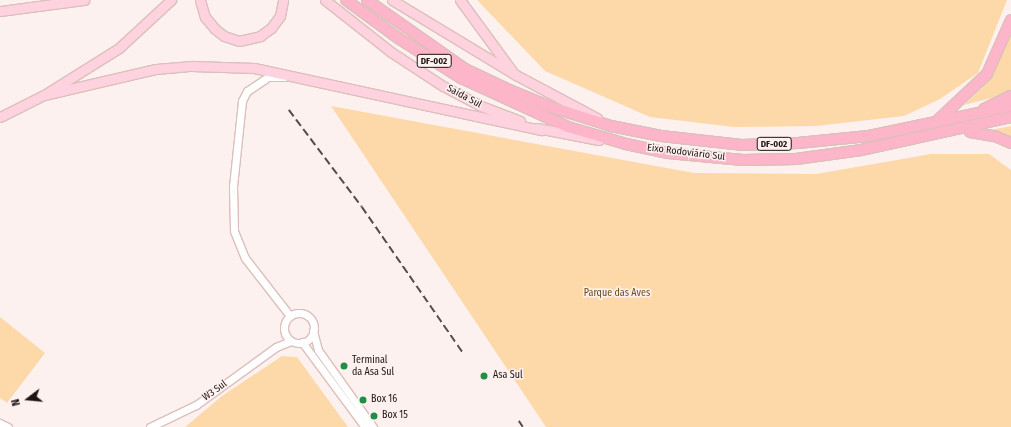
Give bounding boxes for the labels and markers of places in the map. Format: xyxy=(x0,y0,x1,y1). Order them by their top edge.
place label: Terminal da Asa Sul xyxy=(352,354,394,378)
marker: Terminal da Asa Sul xyxy=(339,361,349,371)
marker: Asa Sul xyxy=(478,370,490,382)
place label: Asa Sul xyxy=(493,370,523,382)
place label: Box 16 xyxy=(371,394,397,406)
marker: Box 16 xyxy=(358,395,368,405)
place label: Box 15 xyxy=(382,410,408,422)
marker: Box 15 xyxy=(369,411,379,421)

